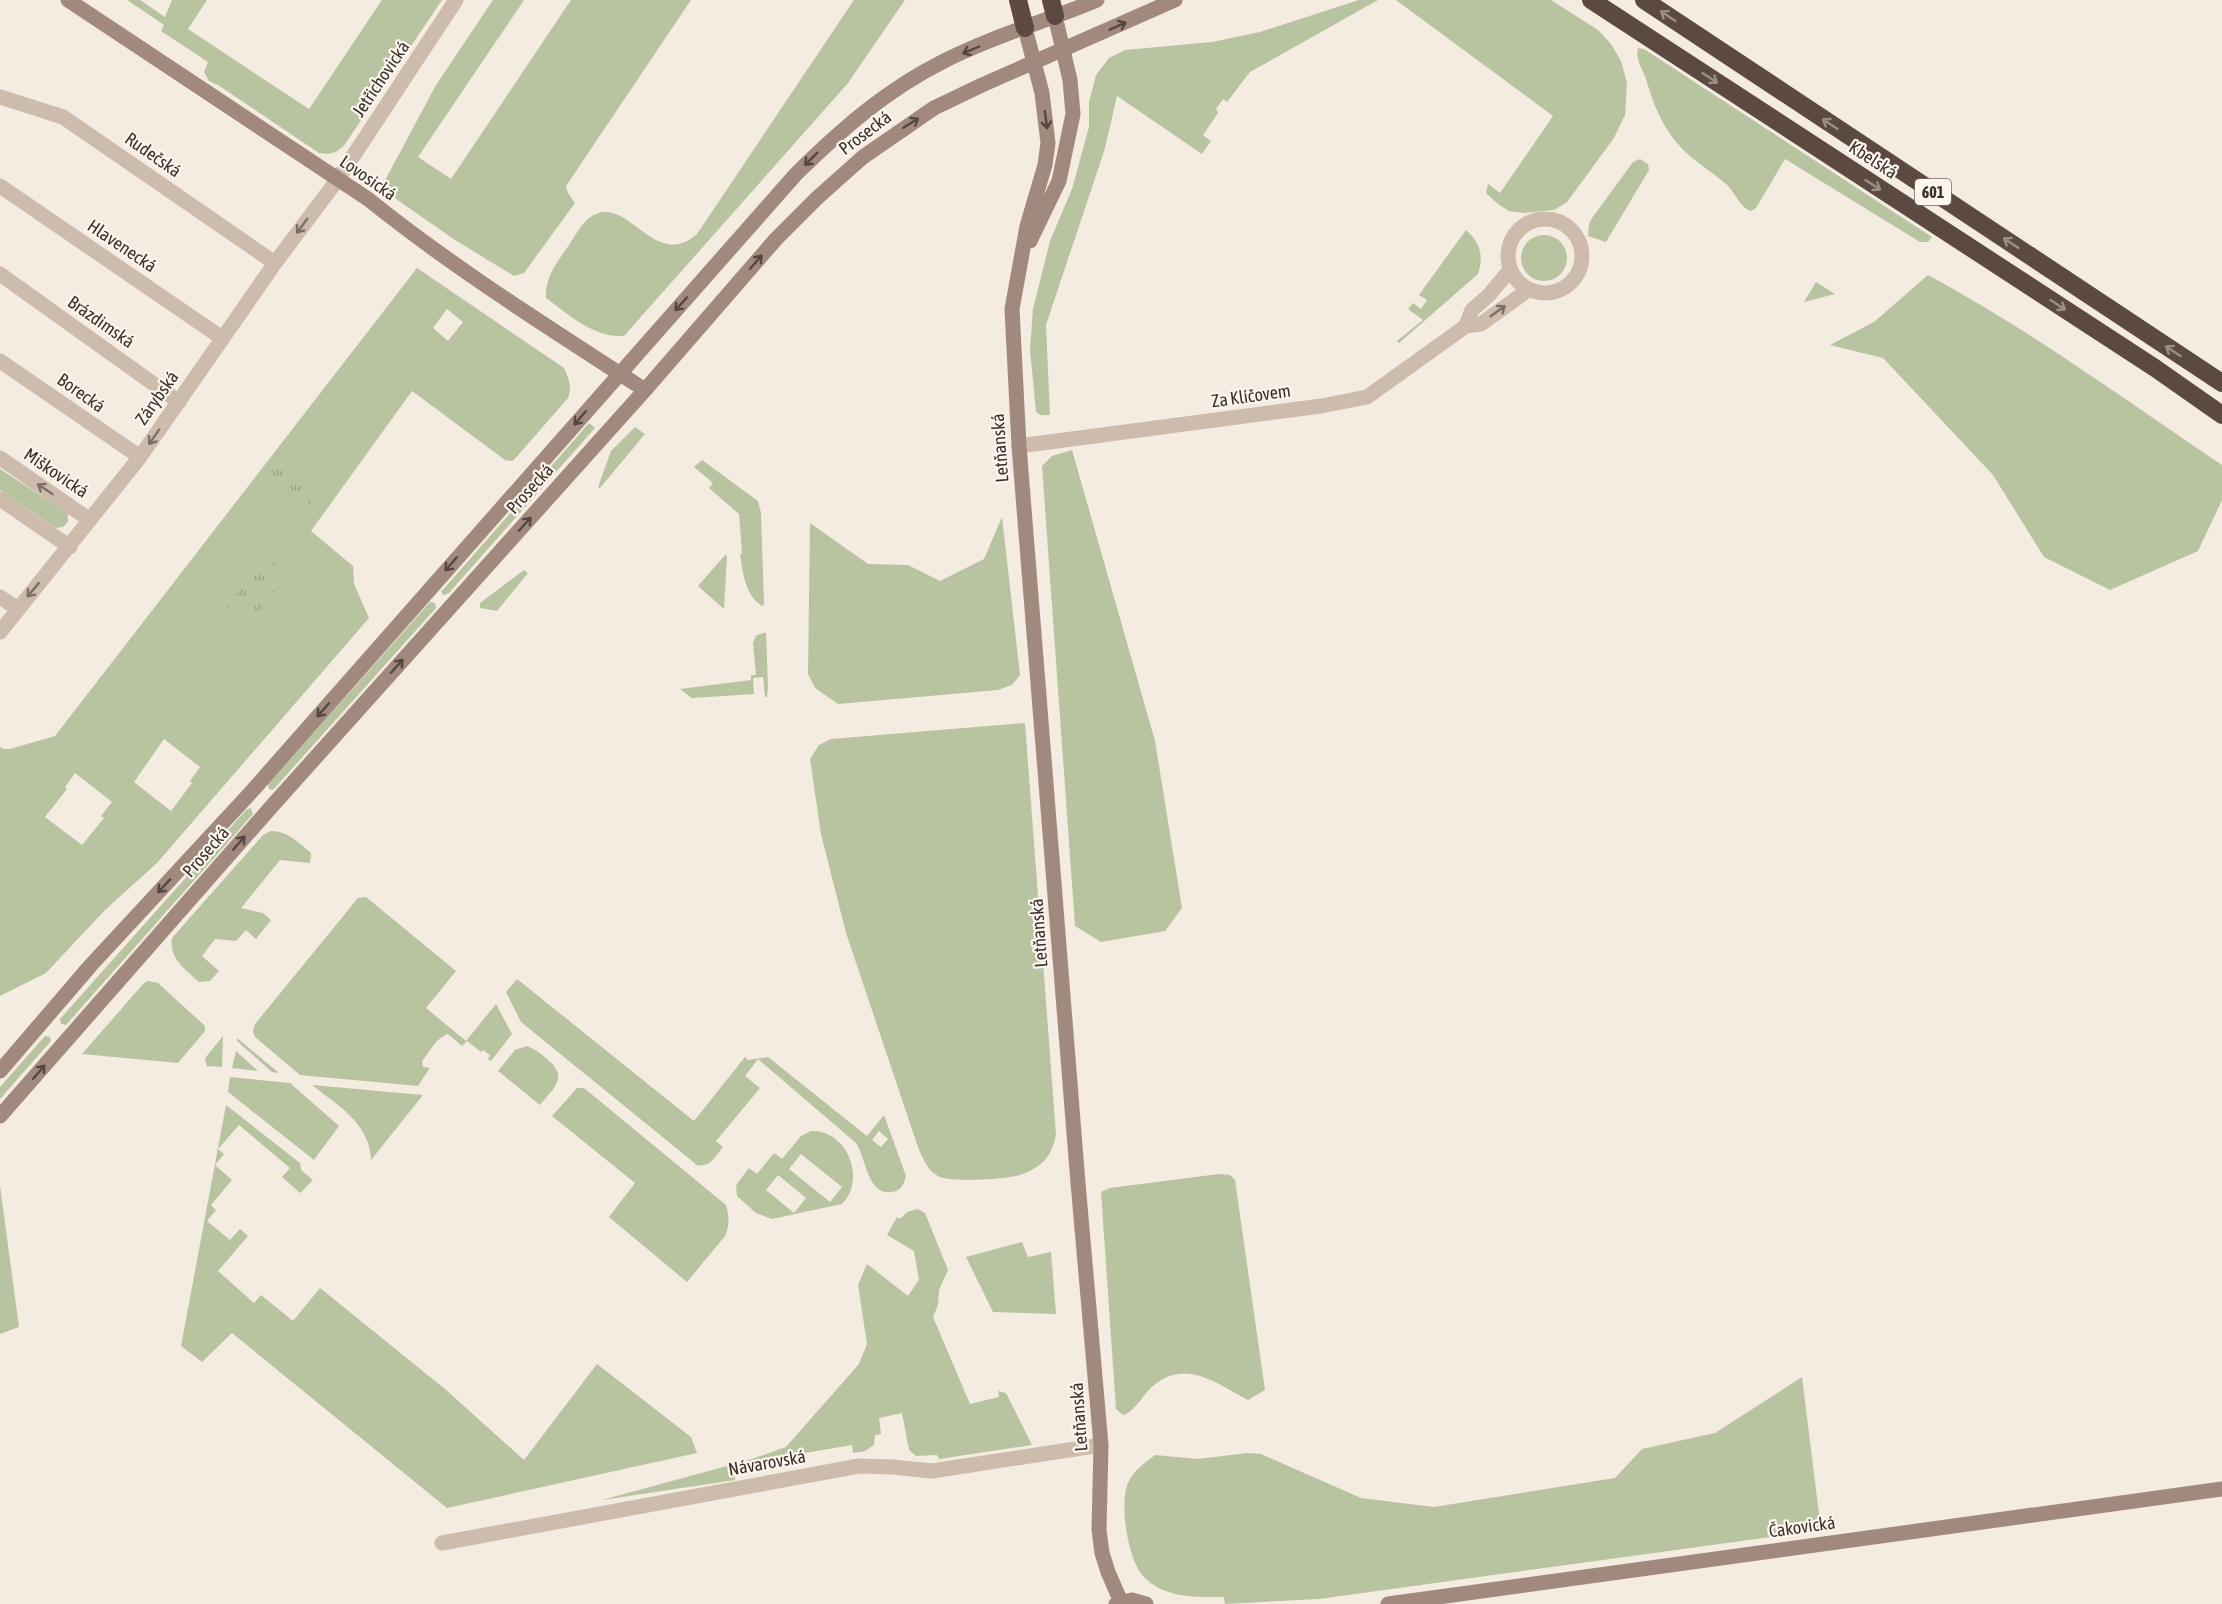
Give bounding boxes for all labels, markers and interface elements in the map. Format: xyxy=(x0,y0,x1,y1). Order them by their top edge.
one-way arrow xyxy=(1659,10,1676,23)
one-way arrow xyxy=(1108,19,1126,31)
street label: Jetřichovická xyxy=(348,37,414,121)
one-way arrow xyxy=(962,45,981,56)
one-way arrow xyxy=(1702,72,1718,84)
street label: Prosecká xyxy=(834,106,895,159)
one-way arrow xyxy=(1041,109,1052,129)
one-way arrow xyxy=(902,117,919,129)
one-way arrow xyxy=(1823,118,1839,130)
street label: Rudečská xyxy=(121,128,185,181)
street label: Kbelská xyxy=(1845,136,1901,183)
street label: Lovosická xyxy=(336,151,401,205)
one-way arrow xyxy=(804,152,819,166)
one-way arrow xyxy=(1865,179,1881,191)
road number: 601 xyxy=(1915,179,1951,205)
street label: Hlavenecká xyxy=(84,215,161,276)
one-way arrow xyxy=(296,218,309,234)
one-way arrow xyxy=(2003,237,2019,249)
one-way arrow xyxy=(749,255,763,270)
street label: Brázdimská xyxy=(64,291,139,352)
one-way arrow xyxy=(674,296,687,312)
one-way arrow xyxy=(2049,300,2066,312)
one-way arrow xyxy=(1490,305,1506,317)
one-way arrow xyxy=(2165,344,2182,356)
street label: Zárybská xyxy=(131,367,183,428)
street label: Borecká xyxy=(53,369,109,416)
street label: Za Klíčovem xyxy=(1210,380,1292,411)
one-way arrow xyxy=(573,410,587,425)
street label: Letňanská xyxy=(987,413,1012,483)
one-way arrow xyxy=(148,429,160,445)
street label: Miškovická xyxy=(20,443,92,502)
street label: Prosecká xyxy=(502,459,558,518)
one-way arrow xyxy=(37,483,54,495)
one-way arrow xyxy=(518,517,532,532)
one-way arrow xyxy=(445,556,458,572)
one-way arrow xyxy=(26,582,40,597)
one-way arrow xyxy=(390,659,404,674)
one-way arrow xyxy=(316,702,329,718)
street label: Prosecká xyxy=(178,822,233,881)
one-way arrow xyxy=(232,836,246,851)
one-way arrow xyxy=(157,878,171,893)
street label: Letňanská xyxy=(1026,898,1051,968)
one-way arrow xyxy=(31,1065,45,1081)
street label: Letňanská xyxy=(1066,1382,1091,1452)
street label: Návarovská xyxy=(727,1445,807,1480)
street label: Čakovická xyxy=(1767,1511,1836,1542)

